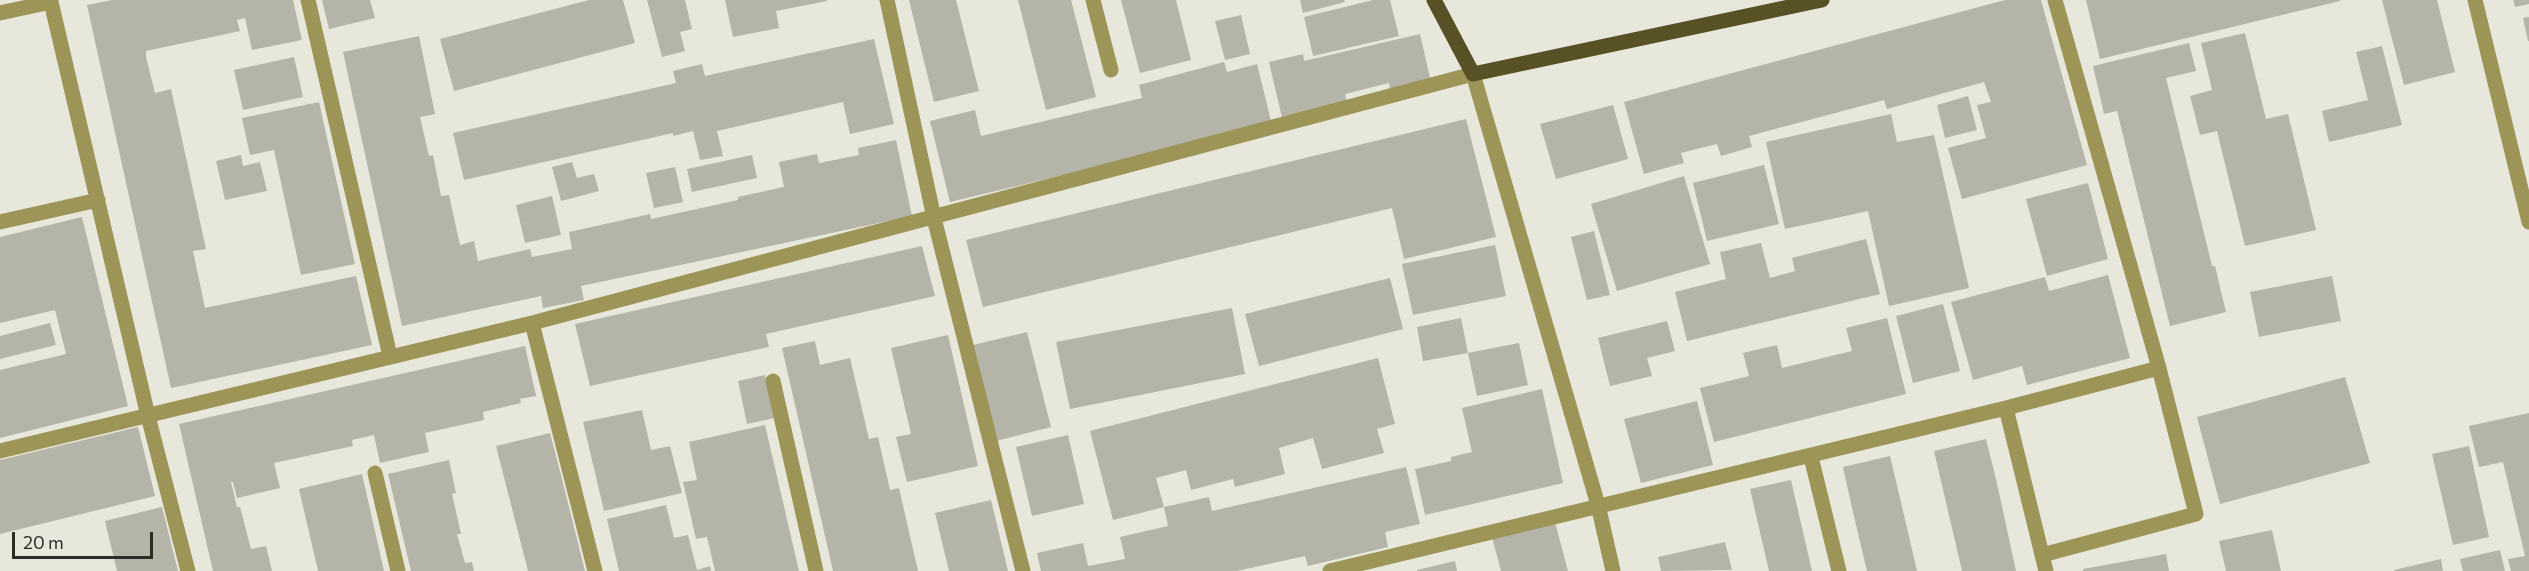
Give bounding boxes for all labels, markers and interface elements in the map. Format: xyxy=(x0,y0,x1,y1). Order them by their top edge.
scale bar xyxy=(15,520,156,558)
text: 20 m xyxy=(23,531,64,553)

